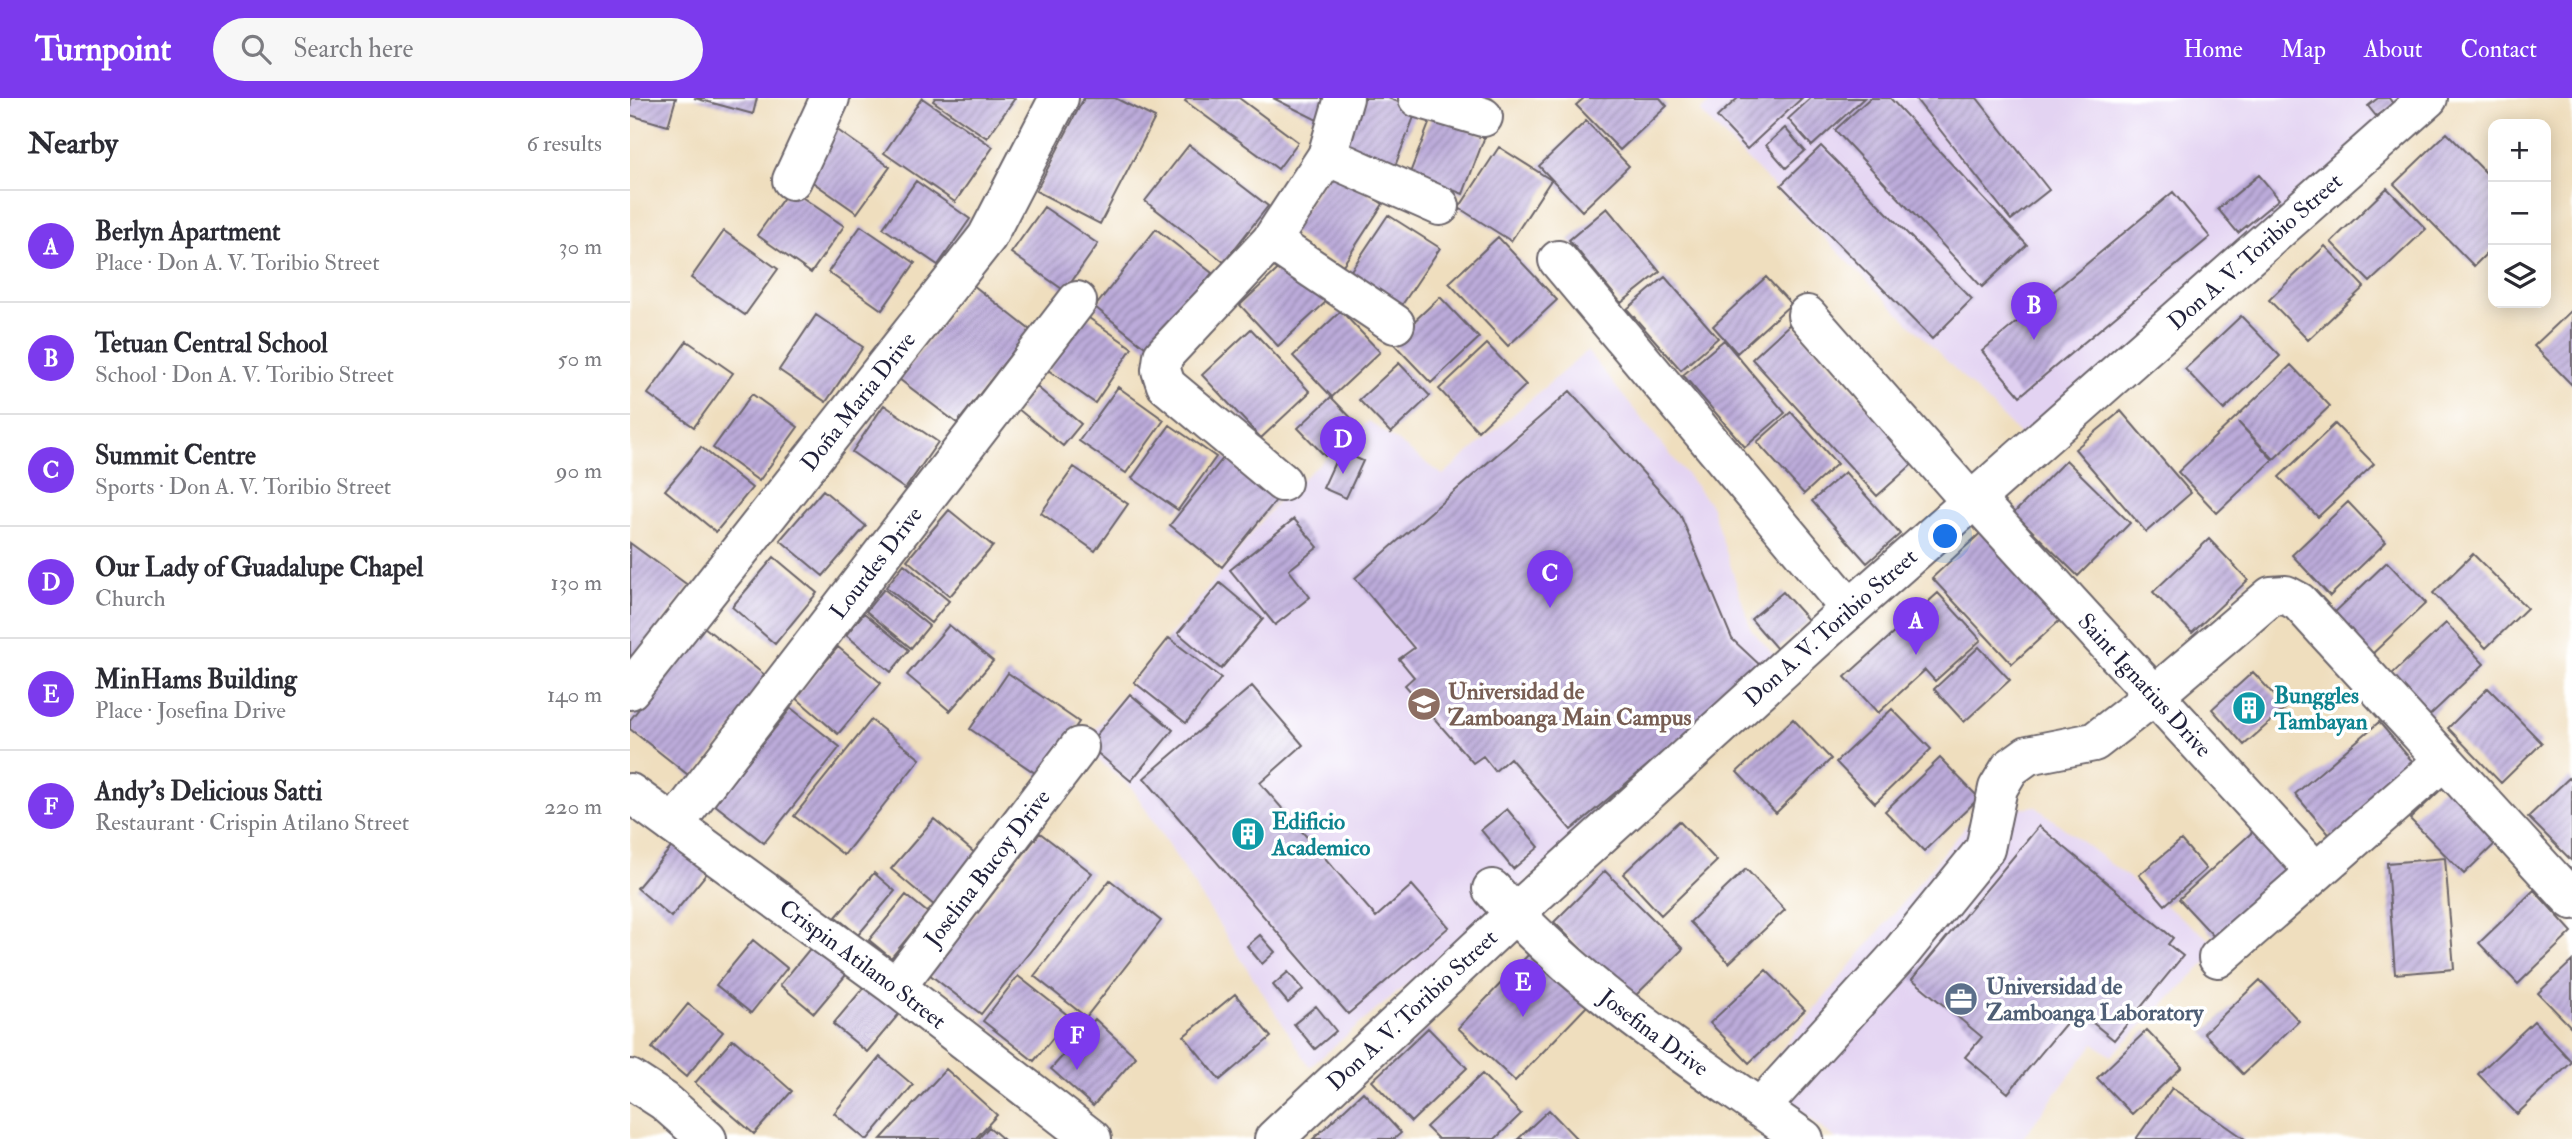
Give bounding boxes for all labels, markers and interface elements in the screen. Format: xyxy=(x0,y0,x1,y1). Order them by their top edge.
search box xyxy=(213,18,703,81)
text: Turnpoint xyxy=(35,29,171,70)
icon: search xyxy=(237,30,275,68)
text: Search here xyxy=(293,33,413,65)
text: Home xyxy=(2183,34,2243,65)
text: Map xyxy=(2281,34,2326,65)
text: About xyxy=(2364,34,2423,65)
text: Contact xyxy=(2461,34,2537,65)
map controls xyxy=(2488,119,2551,308)
button: + xyxy=(2488,119,2551,182)
text: Nearby xyxy=(28,125,118,162)
text: 6 results xyxy=(527,129,602,158)
street label: Don A. V. Toribio Street xyxy=(2162,167,2348,336)
button: − xyxy=(2488,182,2551,245)
text: Berlyn Apartment xyxy=(95,216,280,248)
text: A xyxy=(44,232,58,261)
text: 30 m xyxy=(559,232,602,261)
button: layers xyxy=(2488,245,2551,308)
text: Place · Don A. V. Toribio Street xyxy=(95,248,380,277)
pin: B xyxy=(2011,282,2057,340)
street label: Doña Maria Drive xyxy=(794,326,922,477)
text: Tetuan Central School xyxy=(95,328,328,360)
text: B xyxy=(43,344,59,373)
text: 50 m xyxy=(558,344,602,373)
text: School · Don A. V. Toribio Street xyxy=(95,360,394,389)
pin: D xyxy=(1320,416,1366,474)
text: Summit Centre xyxy=(95,440,256,472)
text: C xyxy=(43,456,59,485)
text: 90 m xyxy=(556,456,602,485)
text: Sports · Don A. V. Toribio Street xyxy=(95,472,391,501)
street label: Lourdes Drive xyxy=(824,500,929,625)
your location xyxy=(1928,519,1962,553)
street label: Don A. V. Toribio Street xyxy=(1739,542,1923,712)
pin: C xyxy=(1527,550,1573,608)
text: Our Lady of Guadalupe Chapel xyxy=(95,552,423,584)
text: D xyxy=(42,568,60,597)
text: 130 m xyxy=(550,568,602,597)
text: Church xyxy=(95,584,165,613)
pin: A xyxy=(1893,597,1939,655)
street label: Saint Ignatius Drive xyxy=(2071,607,2218,764)
text: MinHams Building xyxy=(95,664,297,696)
place label: Universidad de Zamboanga Main Campus xyxy=(1448,677,1692,733)
text: E xyxy=(43,680,59,709)
text: 140 m xyxy=(547,680,602,709)
place label: Bunggles Tambayan xyxy=(2273,681,2368,737)
school or university icon: Universidad de Zamboanga Main Campus xyxy=(1405,685,1443,723)
building icon: Bunggles Tambayan xyxy=(2230,689,2268,727)
text: Place · Josefina Drive xyxy=(95,696,286,725)
text: Andy’s Delicious Satti xyxy=(95,776,322,808)
street label: Joselina Bucoy Drive xyxy=(917,783,1057,953)
text: F xyxy=(44,792,58,821)
text: 220 m xyxy=(544,792,602,821)
place label: Edificio Academico xyxy=(1271,807,1370,862)
text: Restaurant · Crispin Atilano Street xyxy=(95,808,409,837)
building icon: Edificio Academico xyxy=(1229,815,1267,853)
street label: Crispin Atilano Street xyxy=(774,893,952,1036)
street label: Don A. V. Toribio Street xyxy=(1321,923,1503,1097)
pin: E xyxy=(1500,959,1546,1017)
place label: Universidad de Zamboanga Laboratory xyxy=(1986,972,2204,1028)
office icon: Universidad de Zamboanga Laboratory xyxy=(1942,980,1980,1018)
street label: Josefina Drive xyxy=(1593,982,1715,1083)
pin: F xyxy=(1054,1012,1100,1070)

